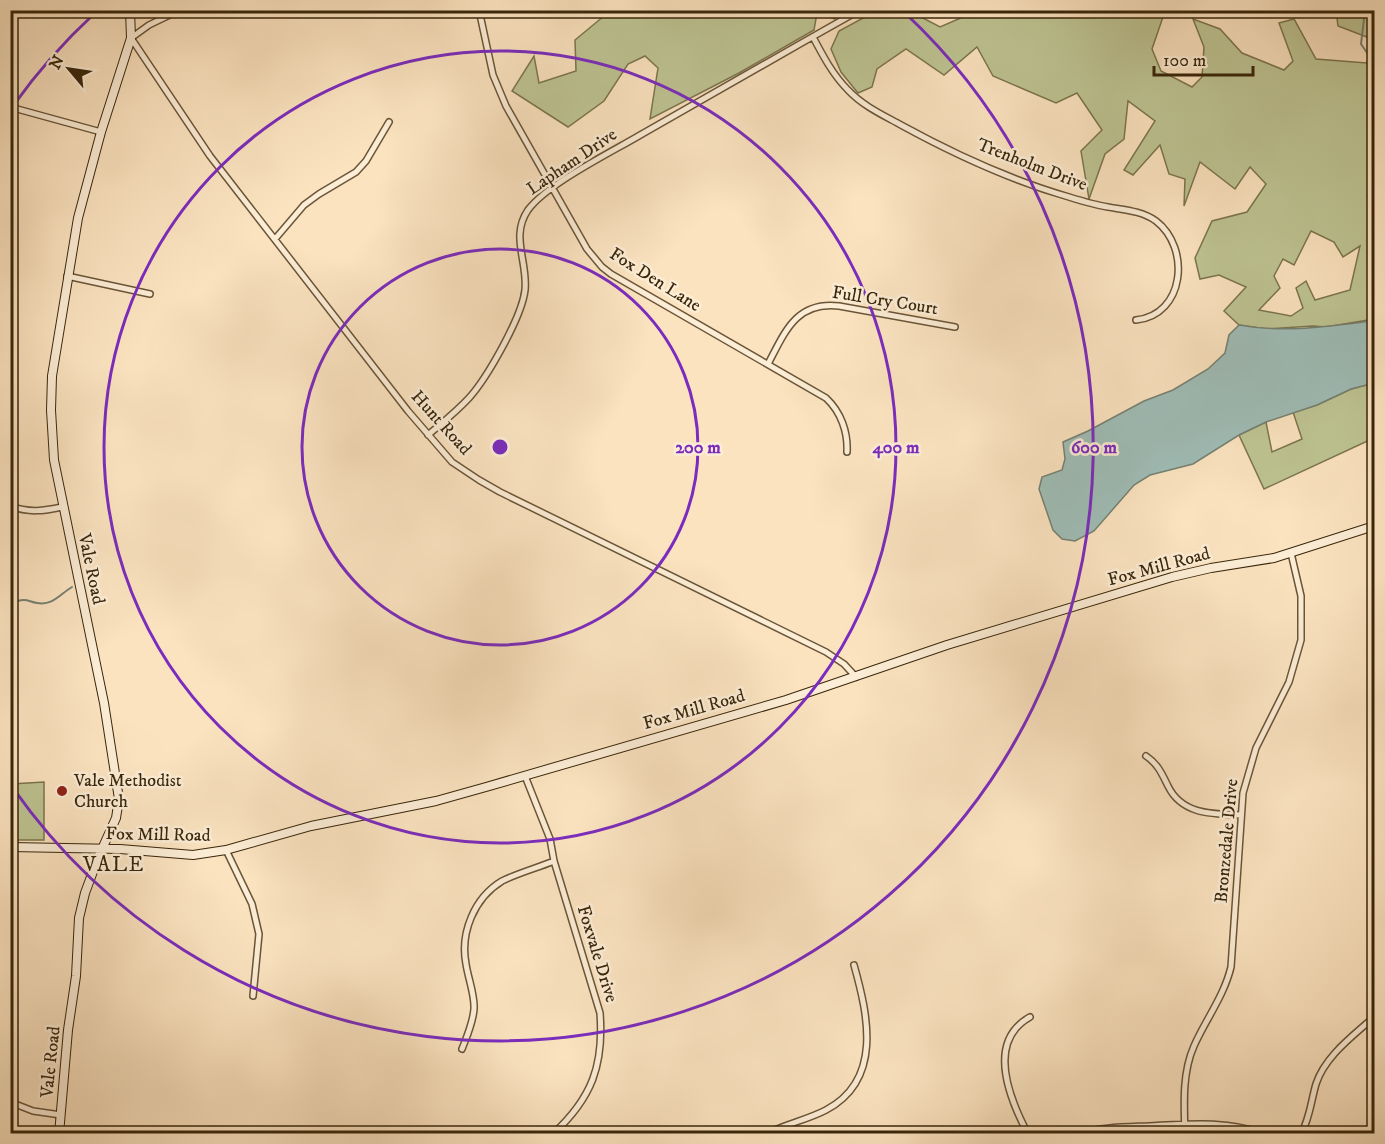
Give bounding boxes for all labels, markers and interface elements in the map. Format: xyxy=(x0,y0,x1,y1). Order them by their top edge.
north arrow xyxy=(39,39,99,99)
scale bar xyxy=(1154,39,1253,77)
text: 100 m xyxy=(1163,50,1206,72)
text: N xyxy=(45,52,69,73)
street label: Lapham Drive xyxy=(523,124,621,200)
street label: Trenholm Drive xyxy=(974,134,1090,196)
street label: Fox Den Lane xyxy=(605,243,705,317)
street label: Full Cry Court xyxy=(831,282,940,320)
street label: Hunt Road xyxy=(406,386,476,460)
centre of rings xyxy=(490,437,510,457)
text: 200 m xyxy=(675,437,721,459)
text: 400 m xyxy=(871,437,920,459)
text: 600 m xyxy=(1071,437,1118,459)
street label: Vale Road xyxy=(73,531,109,606)
street label: Fox Mill Road xyxy=(1105,543,1213,591)
street label: Fox Mill Road xyxy=(641,685,747,735)
place label: Vale Methodist Church xyxy=(73,770,182,813)
street label: Bronzedale Drive xyxy=(1211,778,1243,904)
marker: Vale Methodist Church xyxy=(55,784,69,798)
street label: Fox Mill Road xyxy=(105,823,211,847)
district label: VALE xyxy=(82,852,145,878)
street label: Foxvale Drive xyxy=(572,903,622,1005)
street label: Vale Road xyxy=(36,1025,66,1100)

